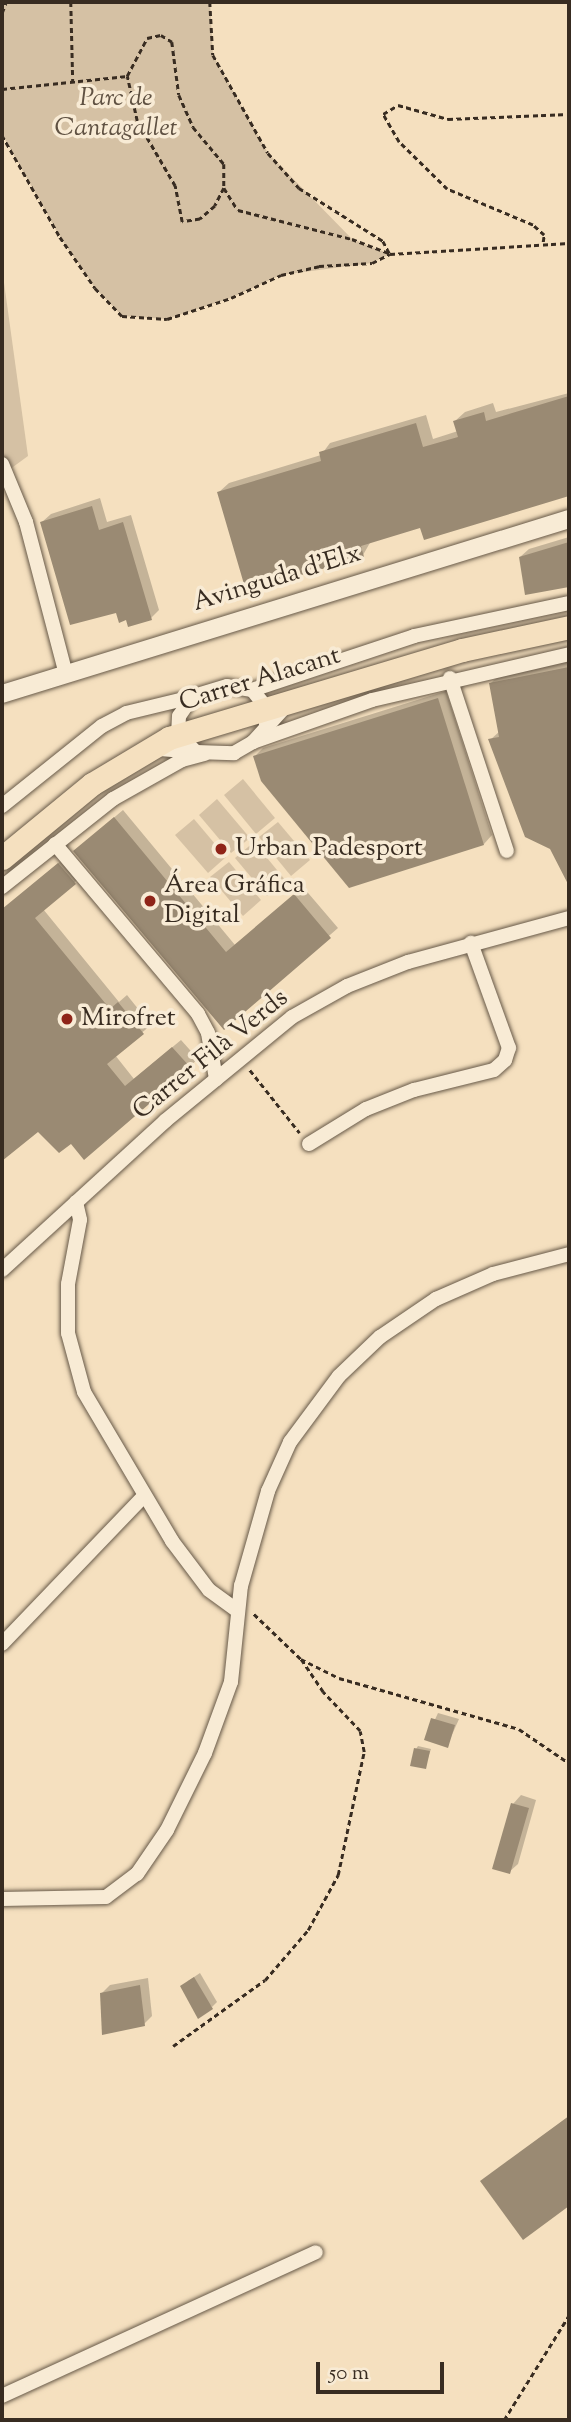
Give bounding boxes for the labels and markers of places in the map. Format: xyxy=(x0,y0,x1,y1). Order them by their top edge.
place label: Urban Padesport xyxy=(235,833,423,865)
marker: Urban Padesport xyxy=(213,841,229,857)
place label: Área Gráfica Digital xyxy=(164,870,305,931)
marker: Área Gráfica Digital xyxy=(142,893,158,909)
place label: Mirofret xyxy=(81,1003,176,1035)
marker: Mirofret xyxy=(59,1011,75,1027)

